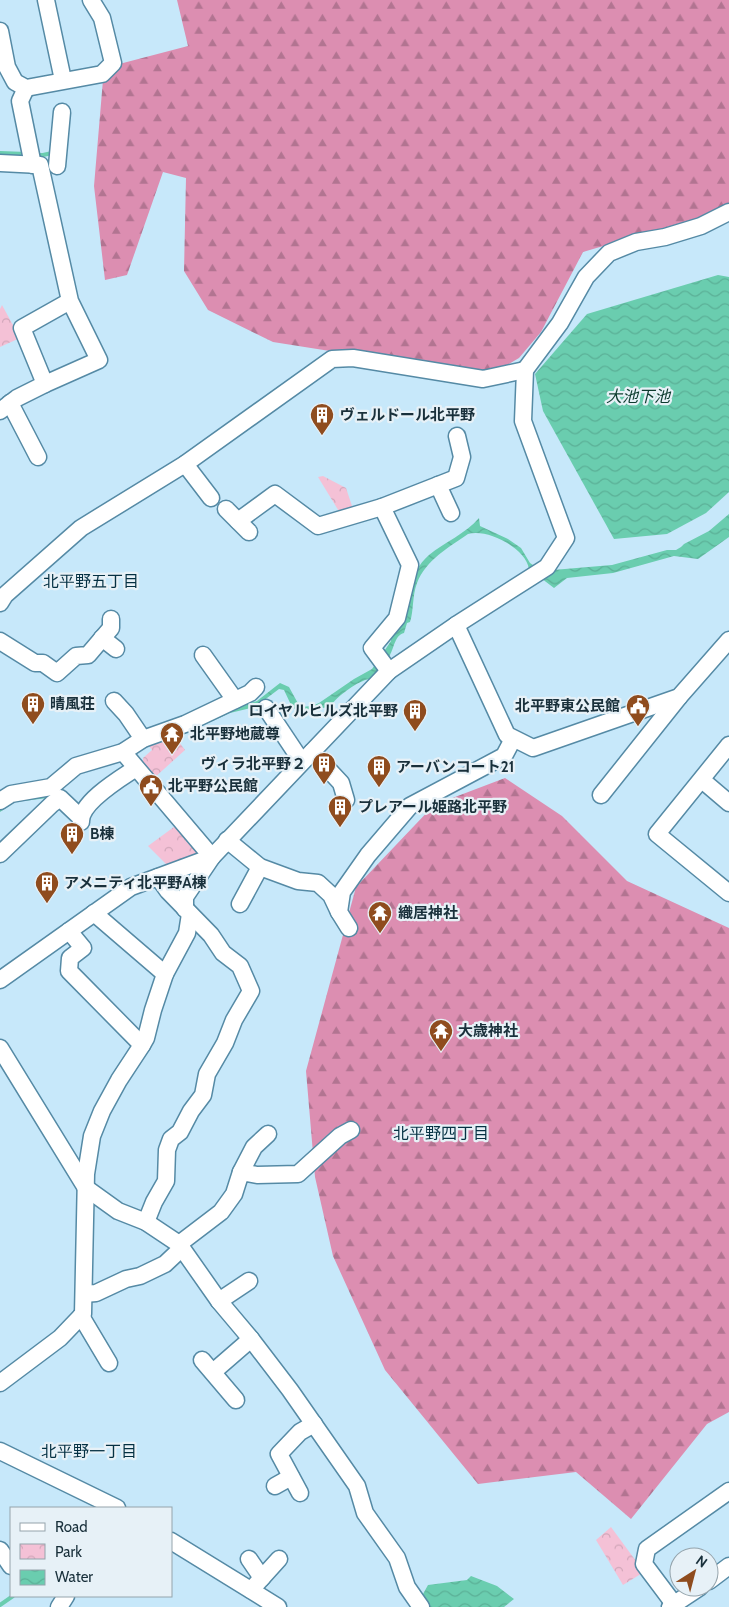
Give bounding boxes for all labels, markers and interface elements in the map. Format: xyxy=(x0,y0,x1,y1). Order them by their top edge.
water label: 大池下池 xyxy=(606,387,672,406)
building icon: ヴェルドール北平野 xyxy=(309,402,335,436)
place label: ヴェルドール北平野 xyxy=(340,406,475,424)
district label: 北平野五丁目 xyxy=(43,572,139,591)
building icon: 晴風荘 xyxy=(20,691,46,725)
public building icon: 北平野東公民館 xyxy=(625,693,651,727)
place label: 晴風荘 xyxy=(50,695,95,713)
place label: 北平野東公民館 xyxy=(515,697,620,715)
building icon: ロイヤルヒルズ北平野 xyxy=(402,698,428,732)
place label: ロイヤルヒルズ北平野 xyxy=(248,702,398,720)
temple icon: 北平野地蔵尊 xyxy=(159,721,185,755)
place label: 北平野地蔵尊 xyxy=(190,725,280,743)
building icon: ヴィラ北平野２ xyxy=(311,751,337,785)
building icon: アーバンコート21 xyxy=(366,754,392,788)
place label: ヴィラ北平野２ xyxy=(201,755,306,773)
place label: アーバンコート21 xyxy=(396,758,514,776)
public building icon: 北平野公民館 xyxy=(138,773,164,807)
place label: 北平野公民館 xyxy=(168,777,258,795)
building icon: プレアール姫路北平野 xyxy=(327,794,353,828)
place label: プレアール姫路北平野 xyxy=(358,798,507,816)
building icon: B棟 xyxy=(59,821,85,855)
place label: B棟 xyxy=(90,825,114,843)
building icon: アメニティ北平野A棟 xyxy=(34,870,60,904)
place label: アメニティ北平野A棟 xyxy=(64,874,207,892)
temple icon: 織居神社 xyxy=(367,900,393,934)
place label: 織居神社 xyxy=(398,904,458,922)
temple icon: 大歳神社 xyxy=(428,1018,454,1052)
place label: 大歳神社 xyxy=(458,1022,518,1040)
district label: 北平野四丁目 xyxy=(393,1124,489,1143)
district label: 北平野一丁目 xyxy=(41,1442,137,1461)
legend xyxy=(10,1507,172,1597)
text: Road xyxy=(55,1518,88,1536)
text: Park xyxy=(55,1543,82,1561)
north arrow xyxy=(669,1547,719,1597)
text: N xyxy=(692,1551,711,1572)
text: Water xyxy=(55,1568,93,1586)

